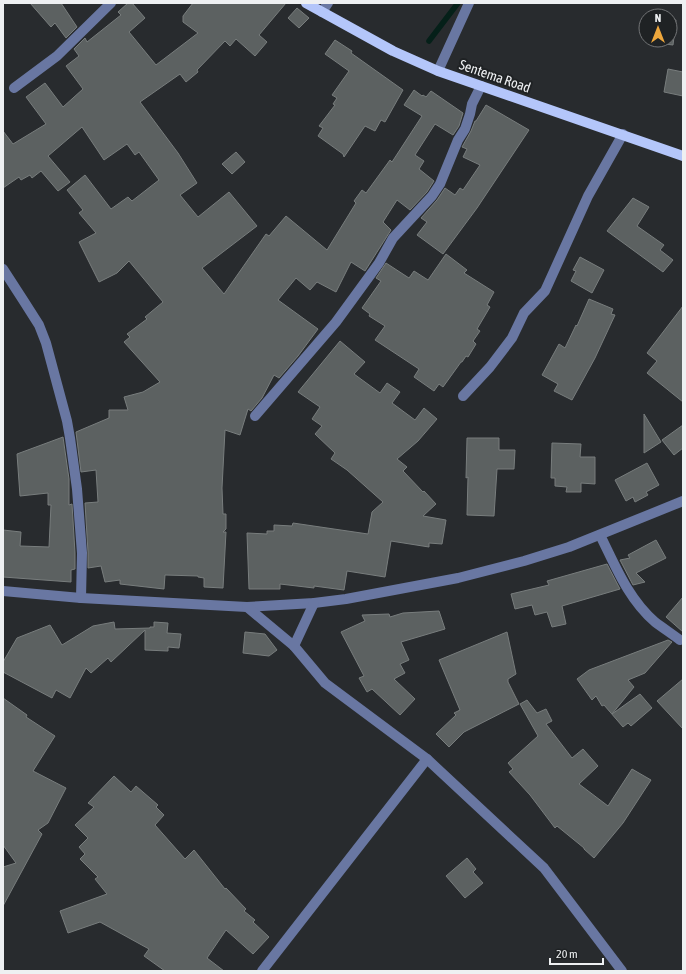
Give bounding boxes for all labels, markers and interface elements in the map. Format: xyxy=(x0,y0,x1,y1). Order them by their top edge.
north arrow xyxy=(638,8,678,48)
text: N xyxy=(655,12,661,24)
street label: Sentema Road xyxy=(457,56,533,96)
scale bar xyxy=(550,940,603,966)
text: 20 m xyxy=(556,947,578,961)

